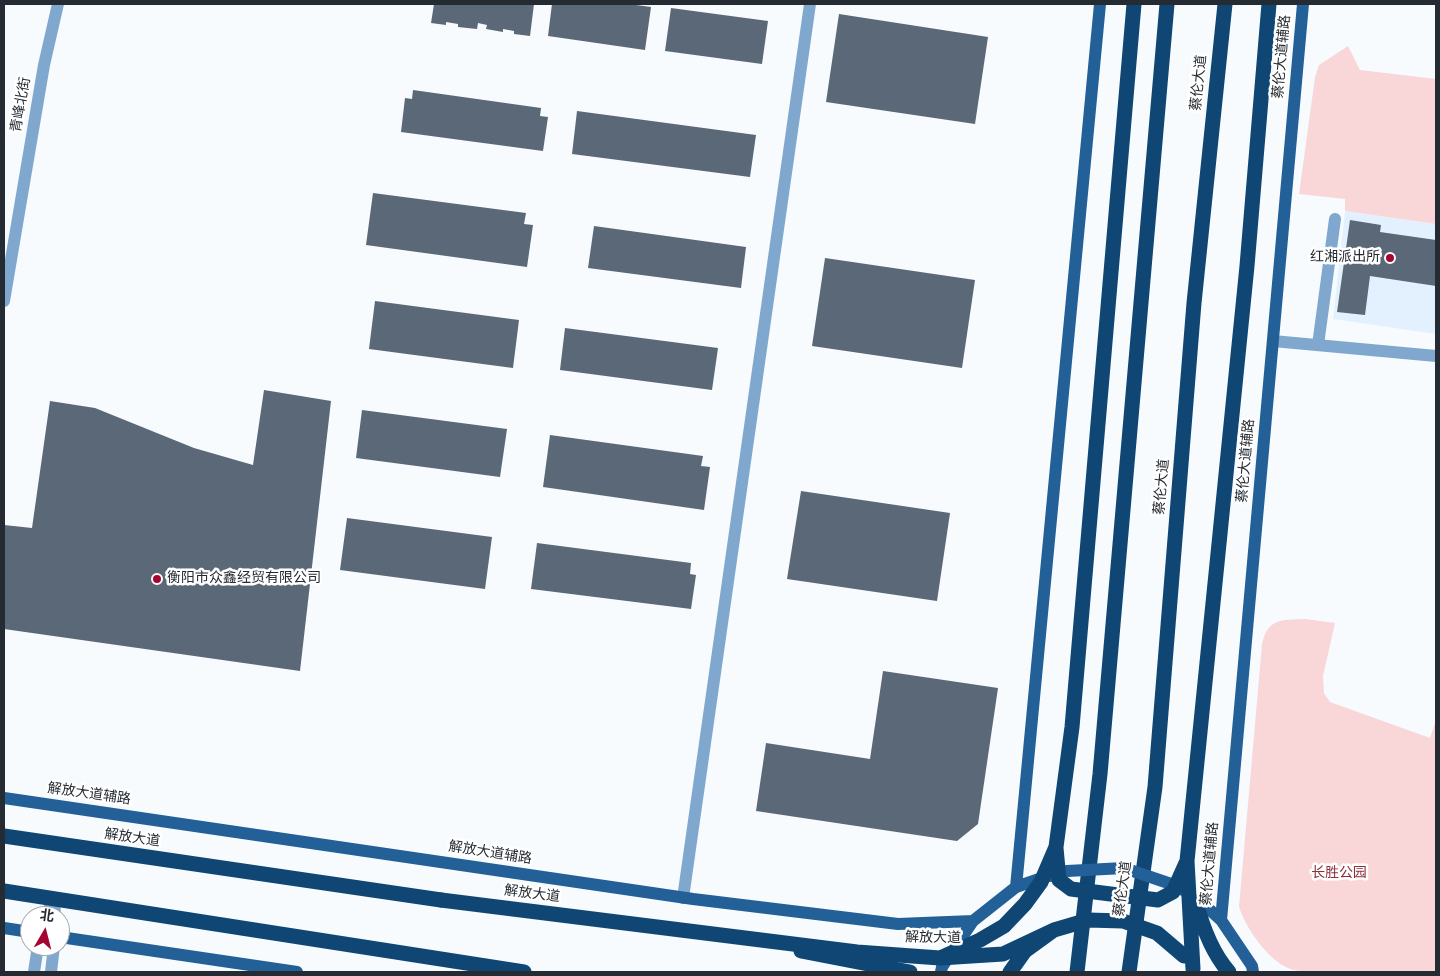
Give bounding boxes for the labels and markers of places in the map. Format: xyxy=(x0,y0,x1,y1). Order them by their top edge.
place label: 红湘派出所 xyxy=(1310,250,1380,266)
marker: 红湘派出所 xyxy=(1384,252,1396,264)
place label: 衡阳市众鑫经贸有限公司 xyxy=(167,571,321,587)
marker: 衡阳市众鑫经贸有限公司 xyxy=(151,573,163,585)

